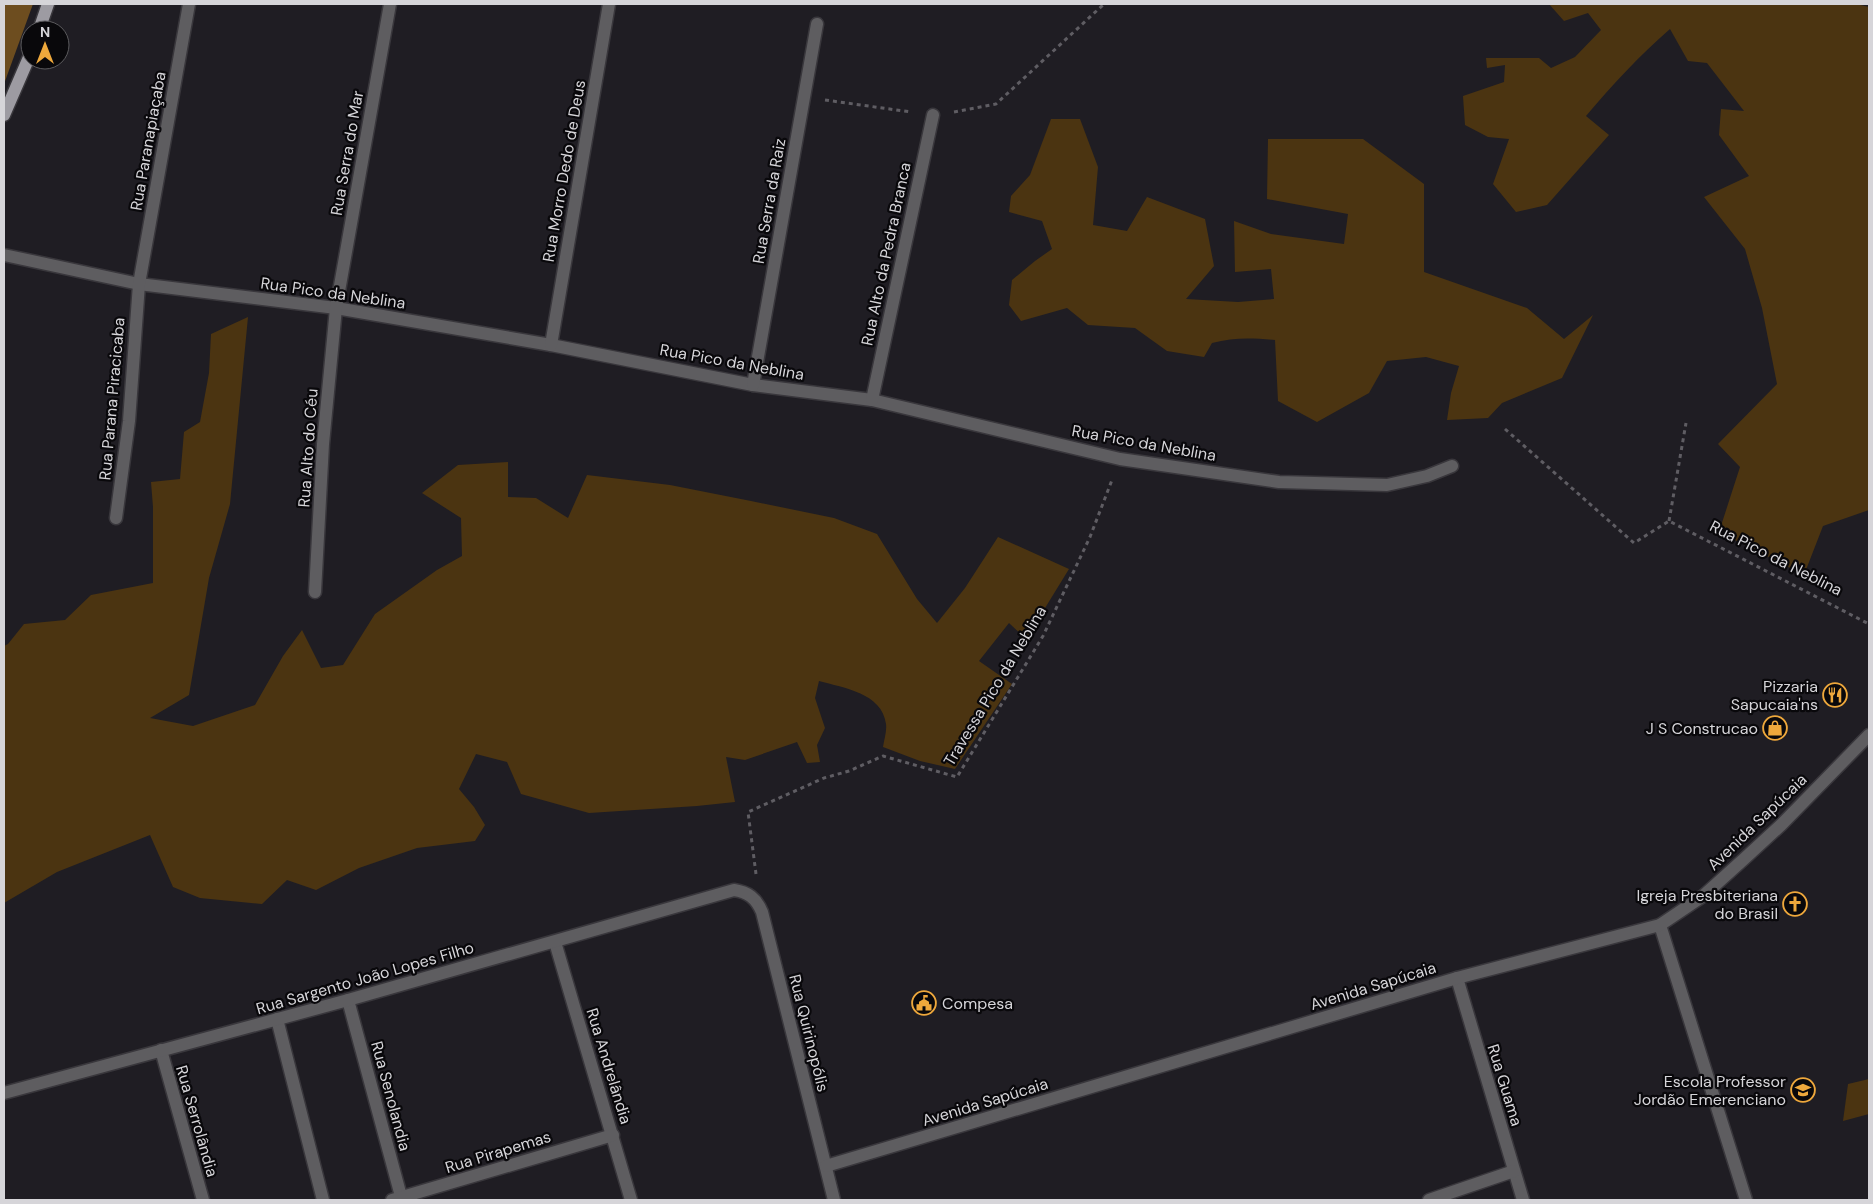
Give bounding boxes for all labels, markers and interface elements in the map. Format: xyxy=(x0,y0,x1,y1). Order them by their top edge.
north arrow xyxy=(20,20,70,70)
text: N xyxy=(40,23,50,41)
street label: Rua Paranapiaçaba xyxy=(125,70,171,212)
street label: Rua Morro Dedo de Deus xyxy=(538,78,590,264)
street label: Rua Serra do Mar xyxy=(326,89,368,217)
street label: Rua Serra da Raiz xyxy=(748,137,790,265)
street label: Rua Alto da Pedra Branca xyxy=(856,160,916,348)
street label: Rua Pico da Neblina xyxy=(259,272,407,314)
street label: Rua Parana Piracicaba xyxy=(94,317,130,481)
street label: Rua Pico da Neblina xyxy=(658,339,806,385)
street label: Rua Alto do Céu xyxy=(293,388,323,508)
street label: Rua Pico da Neblina xyxy=(1070,420,1218,466)
street label: Rua Pico da Neblina xyxy=(1706,515,1846,601)
street label: Travessa Pico da Neblina xyxy=(939,602,1051,770)
place label: Pizzaria Sapucaia'ns xyxy=(1731,676,1818,715)
restaurant icon: Pizzaria Sapucaia'ns xyxy=(1822,682,1848,708)
shop icon: J S Construcao xyxy=(1762,715,1788,741)
place label: J S Construcao xyxy=(1646,718,1758,739)
street label: Avenida Sapúcaia xyxy=(1703,769,1811,875)
place label: Igreja Presbiteriana do Brasil xyxy=(1636,885,1778,924)
church icon: Igreja Presbiteriana do Brasil xyxy=(1782,891,1808,917)
street label: Rua Sargento João Lopes Filho xyxy=(254,937,476,1019)
street label: Avenida Sapúcaia xyxy=(1308,957,1438,1015)
street label: Rua Quirinopólis xyxy=(784,972,834,1094)
public building icon: Compesa xyxy=(911,990,937,1016)
place label: Compesa xyxy=(942,993,1013,1014)
street label: Rua Andrelândia xyxy=(581,1005,637,1127)
street label: Rua Senolandia xyxy=(366,1039,416,1153)
street label: Rua Guama xyxy=(1483,1041,1527,1129)
street label: Rua Serrolândia xyxy=(171,1063,223,1179)
place label: Escola Professor Jordão Emerenciano xyxy=(1634,1071,1786,1110)
street label: Avenida Sapúcaia xyxy=(920,1073,1050,1131)
school or university icon: Escola Professor Jordão Emerenciano xyxy=(1790,1077,1816,1103)
street label: Rua Pirapemas xyxy=(443,1126,553,1178)

